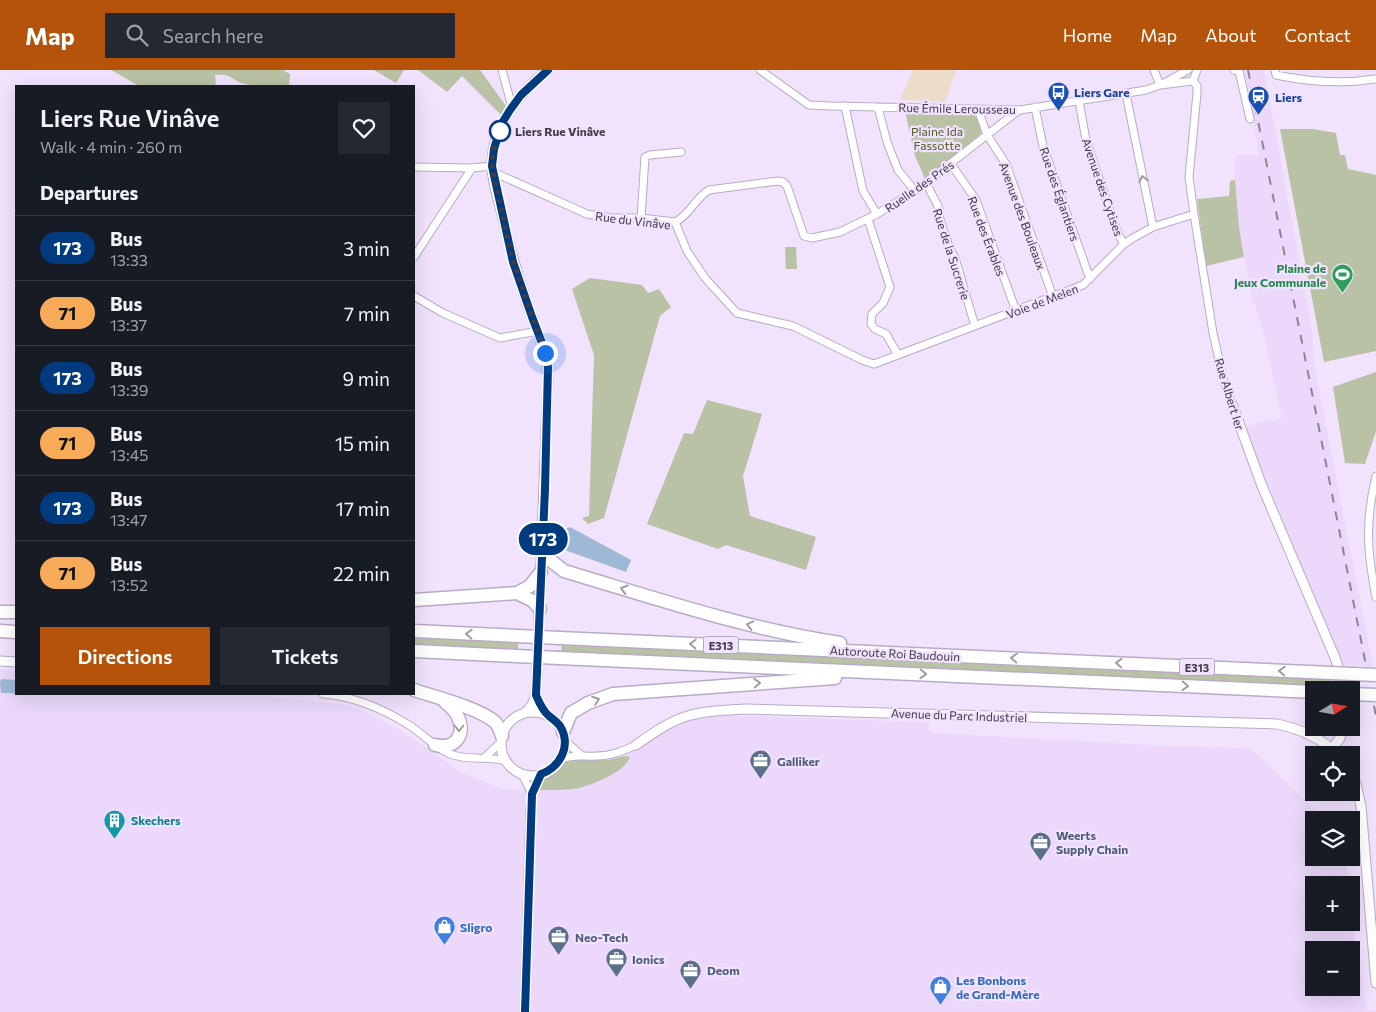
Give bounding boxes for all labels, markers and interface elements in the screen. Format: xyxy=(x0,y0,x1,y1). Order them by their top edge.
search box xyxy=(105,13,455,58)
text: Map xyxy=(25,21,75,50)
icon: search xyxy=(123,21,151,49)
text: Search here xyxy=(163,24,263,47)
text: Home xyxy=(1063,24,1112,46)
text: Map xyxy=(1140,24,1177,46)
text: About xyxy=(1205,24,1257,46)
text: Contact xyxy=(1285,24,1351,46)
bus stop icon: Liers Gare xyxy=(1046,80,1070,111)
place label: Liers Gare xyxy=(1074,85,1129,99)
station icon: Liers xyxy=(1247,85,1271,116)
place label: Liers xyxy=(1275,90,1302,104)
street label: Rue Émile Lerousseau xyxy=(898,100,1016,116)
button: heart xyxy=(338,102,390,154)
text: Liers Rue Vinâve xyxy=(40,103,220,132)
marker: Liers Rue Vinâve xyxy=(489,120,511,142)
place label: Liers Rue Vinâve xyxy=(515,124,605,138)
park label: Plaine Ida Fassotte xyxy=(911,124,963,152)
street label: Avenue des Cytises xyxy=(1080,136,1126,238)
text: Walk · 4 min · 260 m xyxy=(40,137,182,156)
street label: Rue des Églantiers xyxy=(1037,145,1083,243)
street label: Ruelle des Prés xyxy=(882,157,956,215)
street label: Avenue des Bouleaux xyxy=(997,160,1049,272)
one-way arrow xyxy=(1139,175,1149,184)
text: Departures xyxy=(40,181,138,204)
street label: Rue des Érables xyxy=(965,194,1009,278)
street label: Rue de la Sucrerie xyxy=(931,207,973,301)
street label: Rue du Vinâve xyxy=(595,208,671,232)
text: Bus xyxy=(110,227,142,250)
text: 173 xyxy=(53,237,82,259)
text: 3 min xyxy=(343,237,390,260)
text: 13:33 xyxy=(110,250,148,269)
place label: Plaine de Jeux Communale xyxy=(1234,261,1326,290)
sports icon: Plaine de Jeux Communale xyxy=(1330,263,1354,294)
street label: Voie de Melen xyxy=(1004,281,1080,321)
text: Bus xyxy=(110,292,142,315)
text: 71 xyxy=(58,302,77,324)
text: 7 min xyxy=(344,302,390,325)
text: 13:37 xyxy=(110,315,147,334)
your location xyxy=(533,341,558,366)
street label: Rue Albert Ier xyxy=(1212,356,1248,432)
text: Bus xyxy=(110,357,142,380)
text: 173 xyxy=(53,367,82,389)
text: 9 min xyxy=(342,367,390,390)
text: 13:39 xyxy=(110,380,149,399)
text: Bus xyxy=(110,422,142,445)
text: 71 xyxy=(58,432,77,454)
text: 15 min xyxy=(335,432,390,455)
text: 13:45 xyxy=(110,445,149,464)
text: Bus xyxy=(110,487,142,510)
text: 173 xyxy=(53,497,82,519)
text: 17 min xyxy=(336,497,390,520)
text: 13:47 xyxy=(110,510,147,529)
line badge: 173 xyxy=(514,523,572,555)
text: 173 xyxy=(529,528,557,550)
text: Bus xyxy=(110,552,142,575)
text: 71 xyxy=(58,562,77,584)
text: 22 min xyxy=(333,562,390,585)
text: 13:52 xyxy=(110,575,148,594)
one-way arrow xyxy=(620,584,629,594)
one-way arrow xyxy=(746,620,755,631)
button: Directions xyxy=(40,627,210,685)
button: Tickets xyxy=(220,627,390,685)
one-way arrow xyxy=(465,628,473,639)
road number: E313 xyxy=(704,636,738,654)
one-way arrow xyxy=(688,638,696,649)
street label: Autoroute Roi Baudouin xyxy=(829,643,961,663)
one-way arrow xyxy=(1010,653,1018,664)
one-way arrow xyxy=(1115,658,1123,669)
road number: E313 xyxy=(1180,658,1214,676)
one-way arrow xyxy=(1277,665,1285,676)
one-way arrow xyxy=(920,669,927,679)
one-way arrow xyxy=(753,677,761,688)
one-way arrow xyxy=(1181,681,1189,692)
north arrow xyxy=(1305,681,1360,736)
map controls xyxy=(1305,681,1360,996)
one-way arrow xyxy=(591,696,600,706)
street label: Avenue du Parc Industriel xyxy=(891,706,1027,724)
one-way arrow xyxy=(454,724,464,732)
button: locate xyxy=(1305,746,1360,801)
office icon: Galliker xyxy=(749,749,773,780)
place label: Galliker xyxy=(777,754,820,768)
building icon: Skechers xyxy=(103,808,127,839)
button: layers xyxy=(1305,811,1360,866)
place label: Skechers xyxy=(131,813,181,827)
place label: Weerts Supply Chain xyxy=(1056,828,1128,856)
office icon: Weerts Supply Chain xyxy=(1028,830,1052,861)
button: + xyxy=(1305,876,1360,931)
shop icon: Sligro xyxy=(432,915,456,946)
place label: Sligro xyxy=(460,920,492,934)
office icon: Neo-Tech xyxy=(547,925,571,956)
place label: Neo-Tech xyxy=(575,930,628,944)
button: − xyxy=(1305,941,1360,996)
office icon: Ionics xyxy=(604,947,628,978)
place label: Ionics xyxy=(632,952,665,966)
office icon: Deom xyxy=(679,958,703,989)
place label: Deom xyxy=(707,963,740,977)
place label: Les Bonbons de Grand-Mère xyxy=(956,973,1039,1001)
shop icon: Les Bonbons de Grand-Mère xyxy=(928,975,952,1006)

